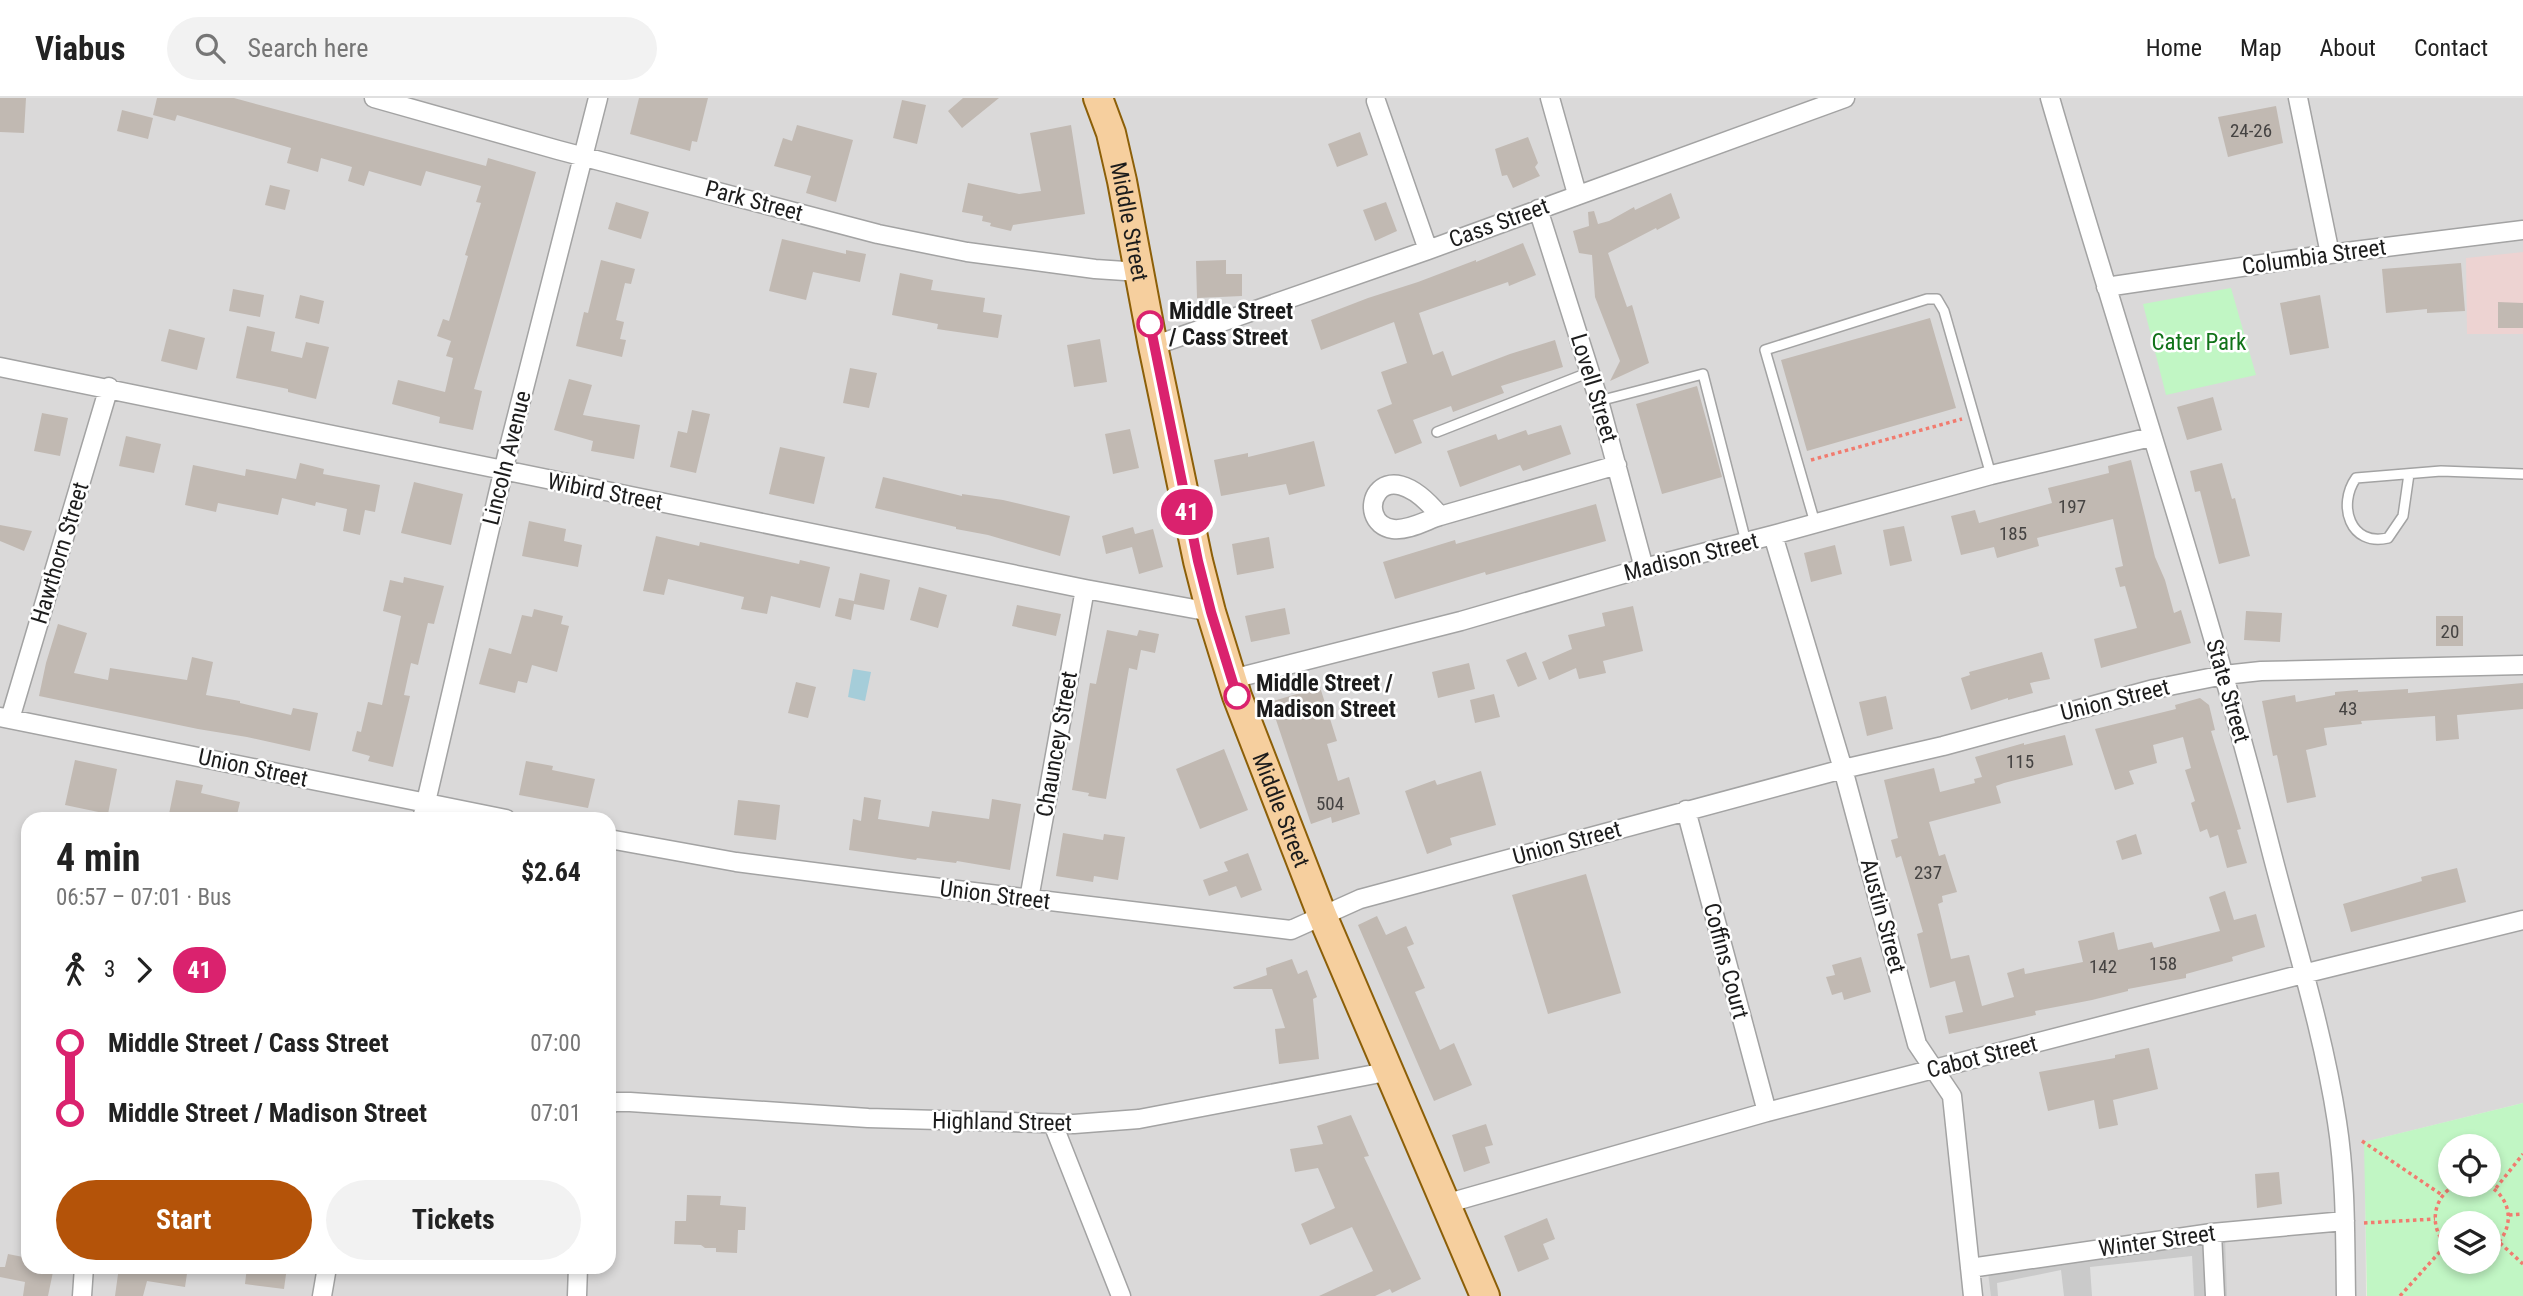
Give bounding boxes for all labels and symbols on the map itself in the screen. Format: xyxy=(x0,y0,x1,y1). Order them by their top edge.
house number: 24-26 xyxy=(2230,119,2272,142)
street label: Middle Street xyxy=(1105,160,1154,284)
street label: Park Street xyxy=(702,175,806,227)
street label: Cass Street xyxy=(1445,192,1553,254)
street label: Columbia Street xyxy=(2240,234,2388,280)
place label: Middle Street / Cass Street xyxy=(1168,298,1293,351)
marker: Middle Street / Cass Street xyxy=(1137,311,1163,337)
park label: Cater Park xyxy=(2152,329,2247,356)
street label: Lovell Street xyxy=(1565,330,1623,446)
street label: Lincoln Avenue xyxy=(477,388,537,528)
street label: Wibird Street xyxy=(545,468,665,516)
street label: Hawthorn Street xyxy=(26,479,94,627)
line badge: 41 xyxy=(1156,489,1218,535)
house number: 197 xyxy=(2058,495,2086,518)
house number: 185 xyxy=(1999,522,2027,545)
street label: Madison Street xyxy=(1621,527,1761,587)
house number: 20 xyxy=(2441,620,2459,643)
street label: State Street xyxy=(2200,636,2256,746)
street label: Chauncey Street xyxy=(1031,669,1083,819)
place label: Middle Street / Madison Street xyxy=(1256,670,1396,723)
street label: Union Street xyxy=(2058,673,2172,727)
marker: Middle Street / Madison Street xyxy=(1224,683,1250,709)
house number: 43 xyxy=(2339,697,2357,720)
street label: Union Street xyxy=(196,743,310,793)
street label: Middle Street xyxy=(1247,749,1316,871)
house number: 115 xyxy=(2006,750,2034,773)
house number: 504 xyxy=(1316,792,1344,815)
street label: Union Street xyxy=(1510,816,1624,870)
street label: Austin Street xyxy=(1855,856,1911,976)
house number: 237 xyxy=(1914,861,1942,884)
street label: Union Street xyxy=(938,875,1052,915)
street label: Coffins Court xyxy=(1698,900,1754,1022)
house number: 158 xyxy=(2149,952,2177,975)
house number: 142 xyxy=(2089,955,2117,978)
street label: Cabot Street xyxy=(1924,1030,2040,1084)
street label: Highland Street xyxy=(932,1107,1072,1137)
street label: Winter Street xyxy=(2097,1219,2217,1263)

